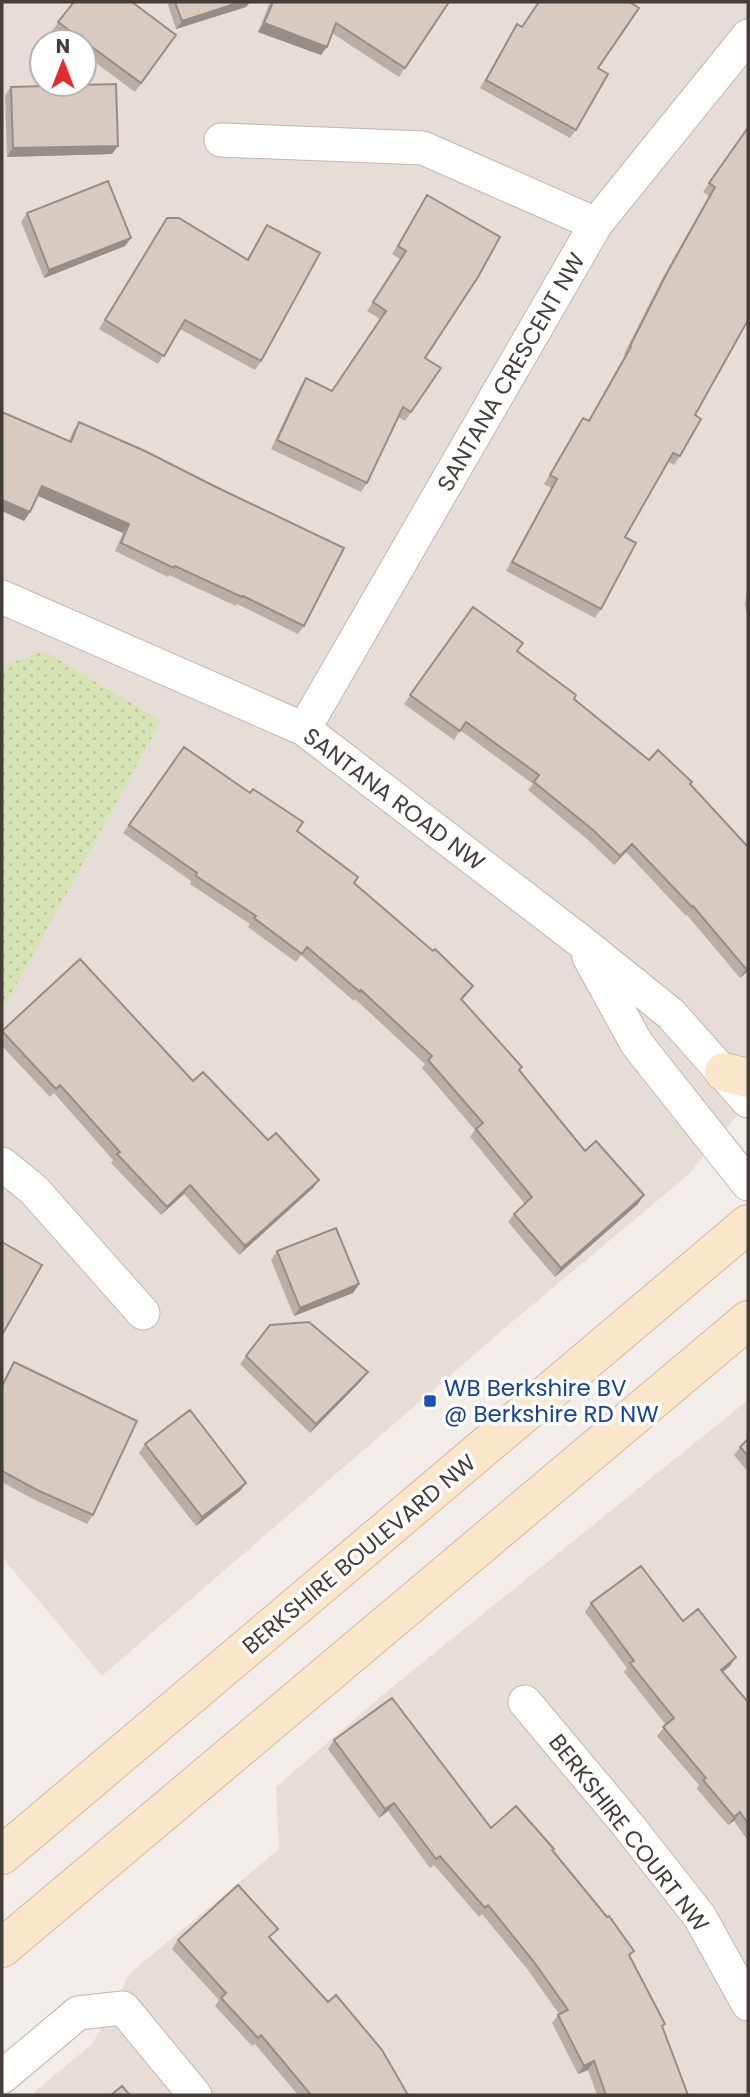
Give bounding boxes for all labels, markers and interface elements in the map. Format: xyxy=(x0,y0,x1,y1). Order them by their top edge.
north arrow xyxy=(28,28,98,98)
text: N xyxy=(56,33,70,60)
street label: SANTANA CRESCENT NW xyxy=(429,247,593,497)
street label: SANTANA ROAD NW xyxy=(297,720,491,878)
place label: WB Berkshire BV @ Berkshire RD NW xyxy=(444,1372,659,1430)
marker: WB Berkshire BV @ Berkshire RD NW xyxy=(422,1393,438,1409)
street label: BERKSHIRE BOULEVARD NW xyxy=(235,1447,483,1661)
street label: BERKSHIRE COURT NW xyxy=(542,1727,716,1939)

